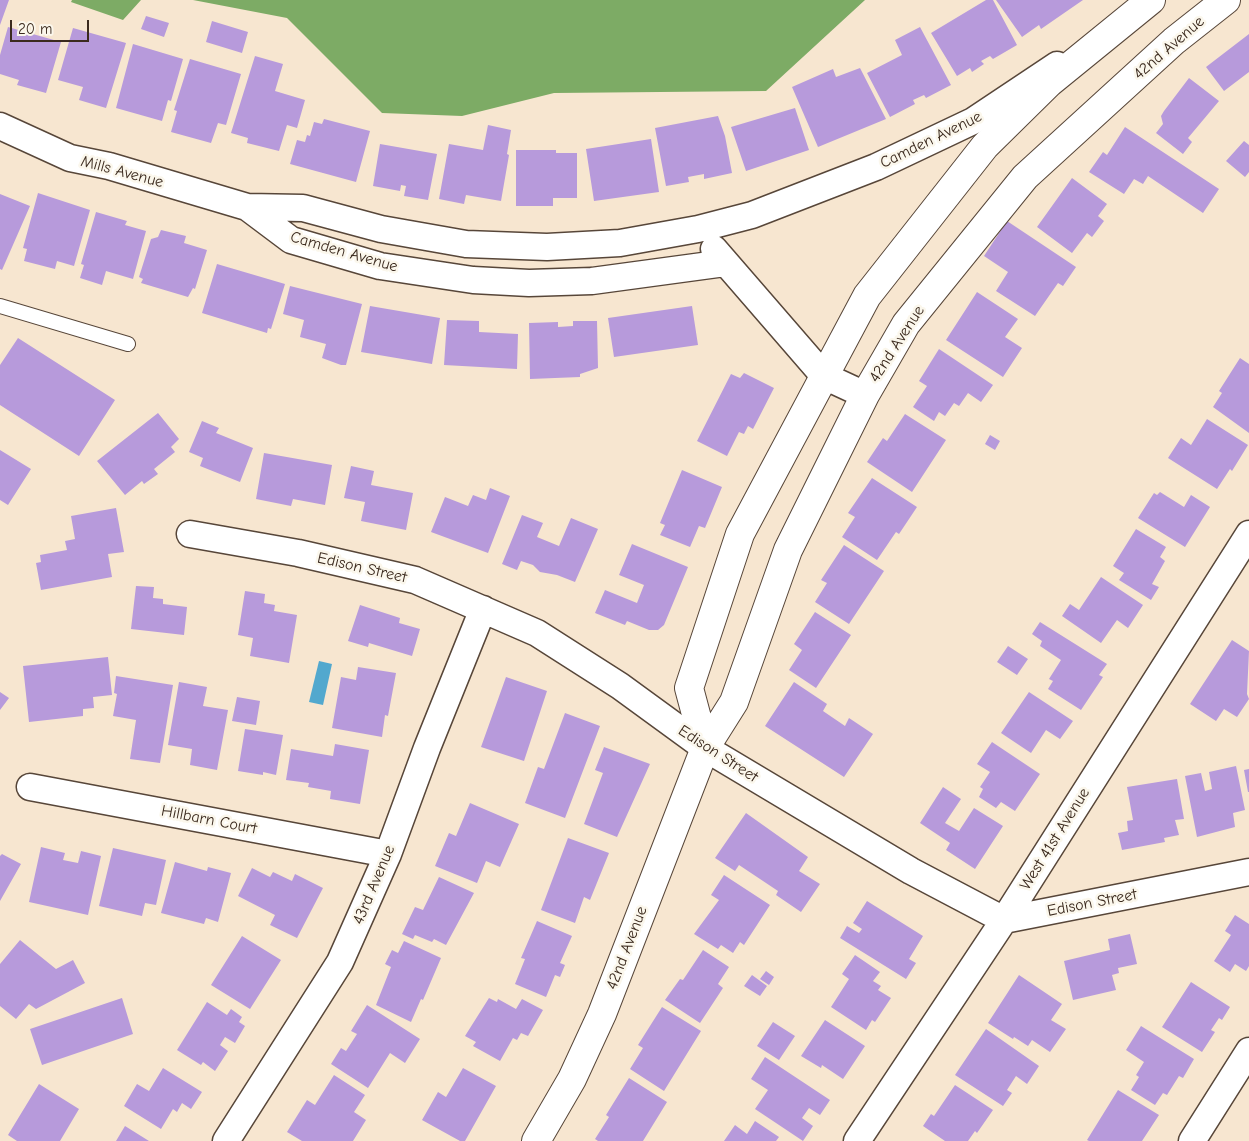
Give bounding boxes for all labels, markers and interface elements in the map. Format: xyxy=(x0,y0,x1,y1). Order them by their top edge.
scale bar xyxy=(12,10,91,42)
street label: 42nd Avenue xyxy=(1130,12,1208,84)
text: 20 m xyxy=(18,20,52,38)
street label: Camden Avenue xyxy=(877,107,985,173)
street label: Mills Avenue xyxy=(79,152,165,192)
street label: Camden Avenue xyxy=(288,228,400,276)
street label: 42nd Avenue xyxy=(865,302,929,386)
street label: Edison Street xyxy=(315,548,409,588)
street label: Edison Street xyxy=(675,721,761,787)
street label: West 41st Avenue xyxy=(1016,784,1094,894)
street label: Hillbarn Court xyxy=(160,801,258,839)
street label: 43rd Avenue xyxy=(349,842,399,928)
street label: Edison Street xyxy=(1045,885,1139,921)
street label: 42nd Avenue xyxy=(602,904,652,992)

